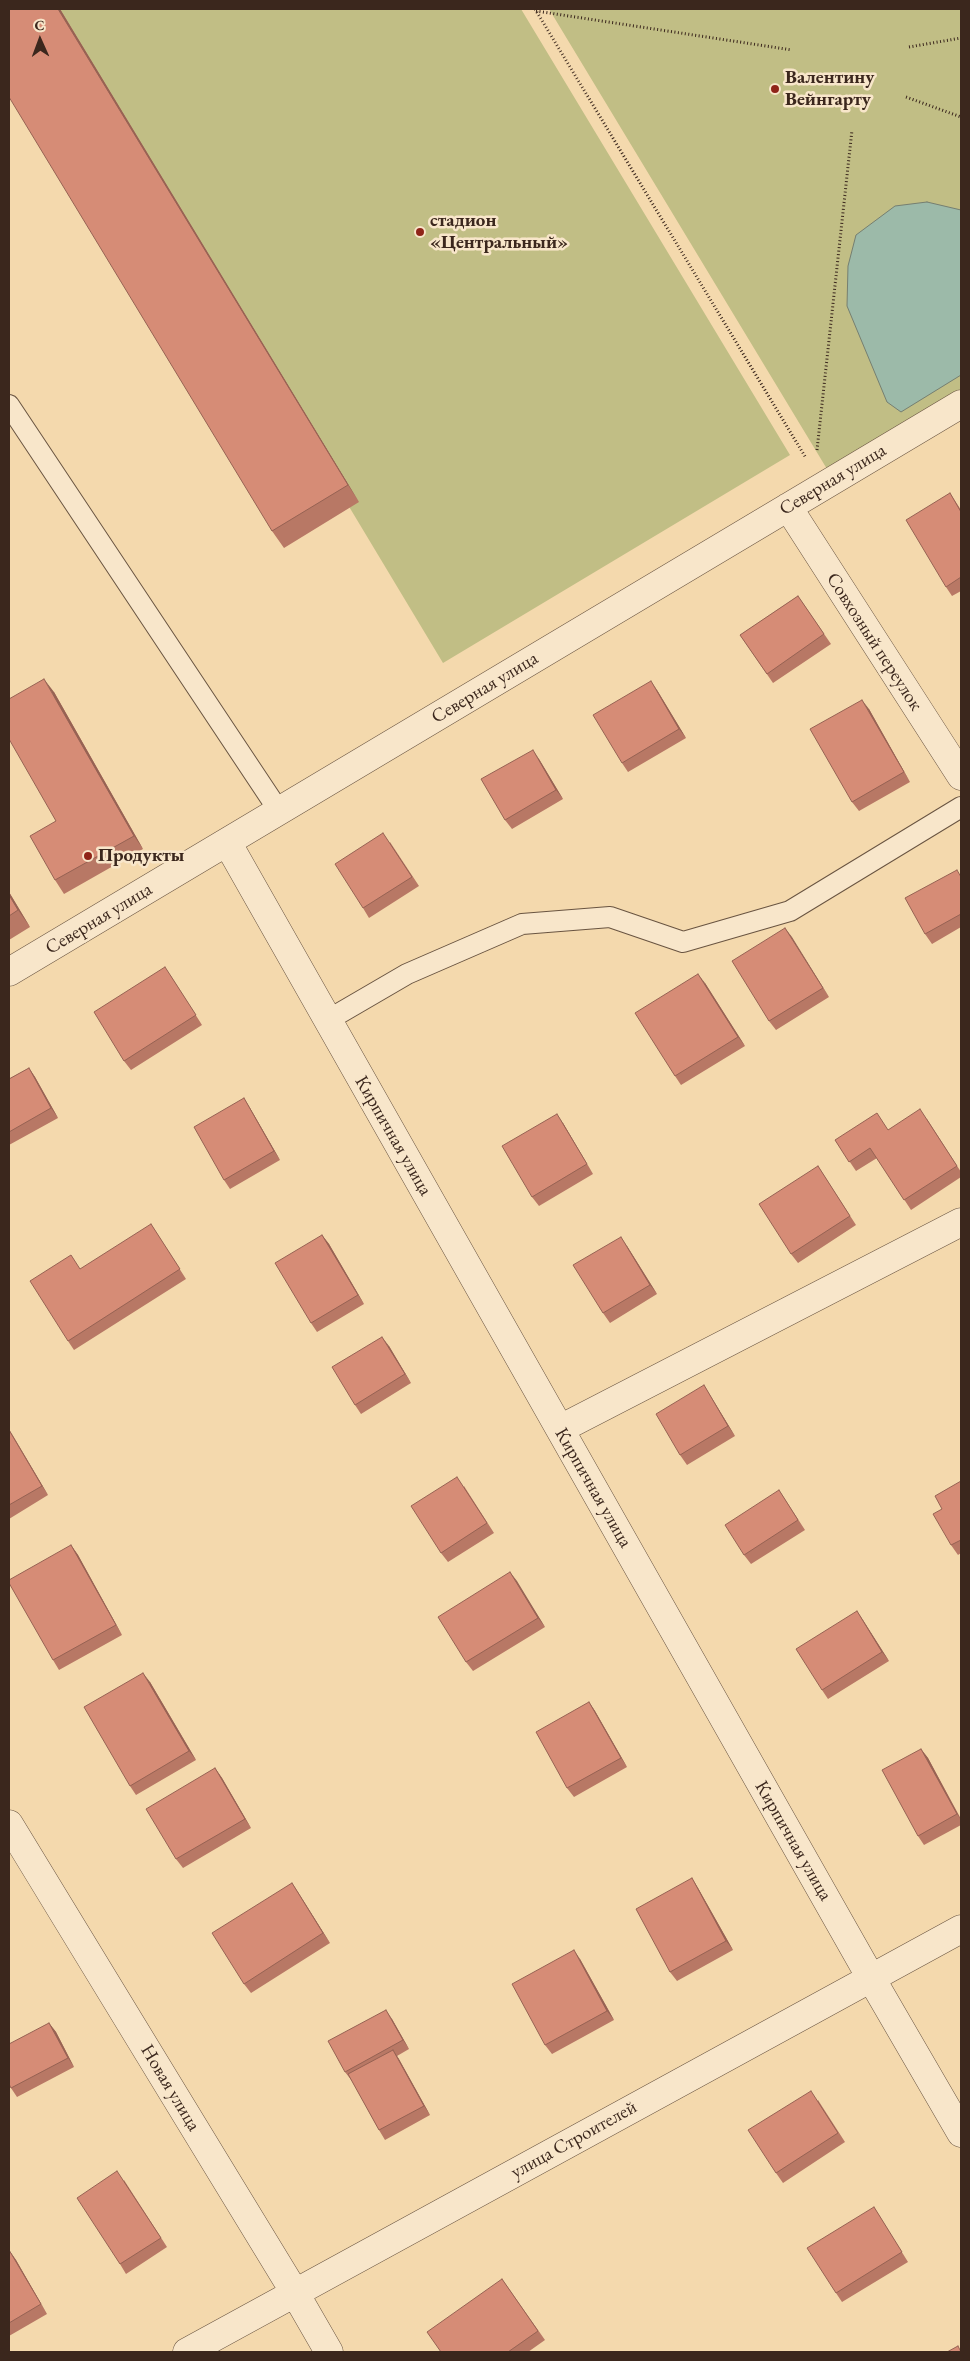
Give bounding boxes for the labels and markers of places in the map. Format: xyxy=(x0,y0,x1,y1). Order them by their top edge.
place label: Валентину Вейнгарту xyxy=(785,67,874,111)
marker: Валентину Вейнгарту xyxy=(769,83,781,95)
place label: стадион «Центральный» xyxy=(430,210,568,254)
marker: стадион «Центральный» xyxy=(414,226,426,238)
place label: Продукты xyxy=(98,845,184,867)
marker: Продукты xyxy=(82,850,94,862)

